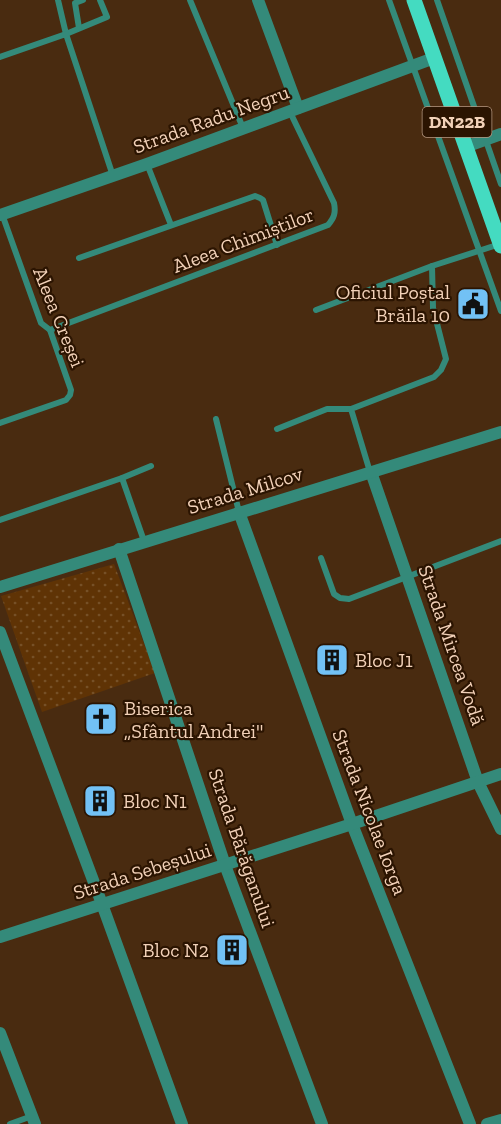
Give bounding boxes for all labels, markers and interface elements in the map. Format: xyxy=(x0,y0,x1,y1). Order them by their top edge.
street label: Strada Radu Negru xyxy=(130,80,292,158)
road number: DN22B xyxy=(422,107,492,137)
street label: Aleea Chimiștilor xyxy=(169,202,317,278)
street label: Aleea Creșei xyxy=(28,263,90,371)
place label: Oficiul Poștal Brăila 10 xyxy=(336,280,450,327)
public building icon: Oficiul Poștal Brăila 10 xyxy=(455,286,491,322)
street label: Strada Milcov xyxy=(184,461,306,519)
street label: Strada Mircea Vodă xyxy=(413,562,491,728)
building icon: Bloc J1 xyxy=(314,642,350,678)
place label: Bloc J1 xyxy=(355,648,413,672)
place label: Biserica „Sfântul Andrei" xyxy=(124,696,263,743)
church icon: Biserica „Sfântul Andrei" xyxy=(83,701,119,737)
street label: Strada Nicolae Iorga xyxy=(327,726,413,898)
street label: Strada Bărăganului xyxy=(204,765,281,931)
building icon: Bloc N1 xyxy=(82,783,118,819)
place label: Bloc N1 xyxy=(123,789,187,813)
street label: Strada Sebeșului xyxy=(70,837,214,905)
building icon: Bloc N2 xyxy=(214,932,250,968)
place label: Bloc N2 xyxy=(143,938,209,962)

